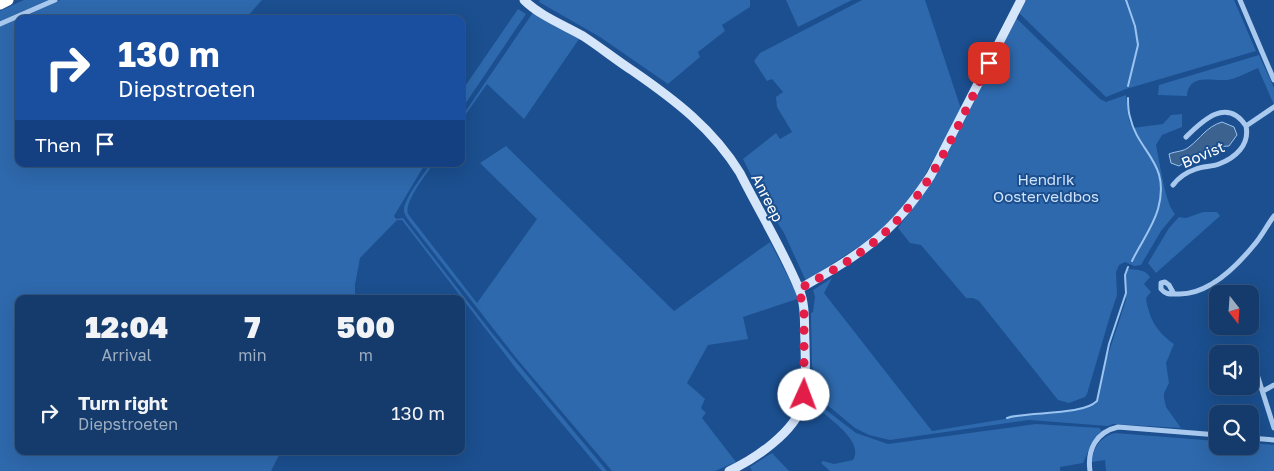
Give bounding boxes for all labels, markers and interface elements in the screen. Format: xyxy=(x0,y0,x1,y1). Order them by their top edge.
text: 130 m xyxy=(118,33,220,75)
icon: right xyxy=(35,35,100,100)
pin xyxy=(968,42,1010,84)
icon: arrive xyxy=(975,49,1003,77)
text: Diepstroeten xyxy=(118,75,255,102)
icon: arrive xyxy=(91,130,119,158)
text: Then xyxy=(35,133,81,156)
street label: Bovist xyxy=(1178,137,1227,171)
street label: Anreep xyxy=(748,170,788,225)
park label: Hendrik Oosterveldbos xyxy=(993,170,1099,205)
north arrow xyxy=(1209,285,1259,335)
map controls xyxy=(1209,285,1259,455)
text: 12:04 xyxy=(85,309,168,345)
text: 7 xyxy=(244,309,261,345)
text: 500 xyxy=(337,309,395,345)
text: Arrival xyxy=(102,345,152,365)
text: min xyxy=(238,345,267,365)
text: m xyxy=(359,345,373,365)
button: sound xyxy=(1209,345,1259,395)
position arrow xyxy=(777,368,829,420)
text: Turn right xyxy=(78,391,168,414)
icon: right xyxy=(35,399,63,427)
text: 130 m xyxy=(391,401,445,424)
button: search xyxy=(1209,405,1259,455)
text: Diepstroeten xyxy=(78,414,178,434)

